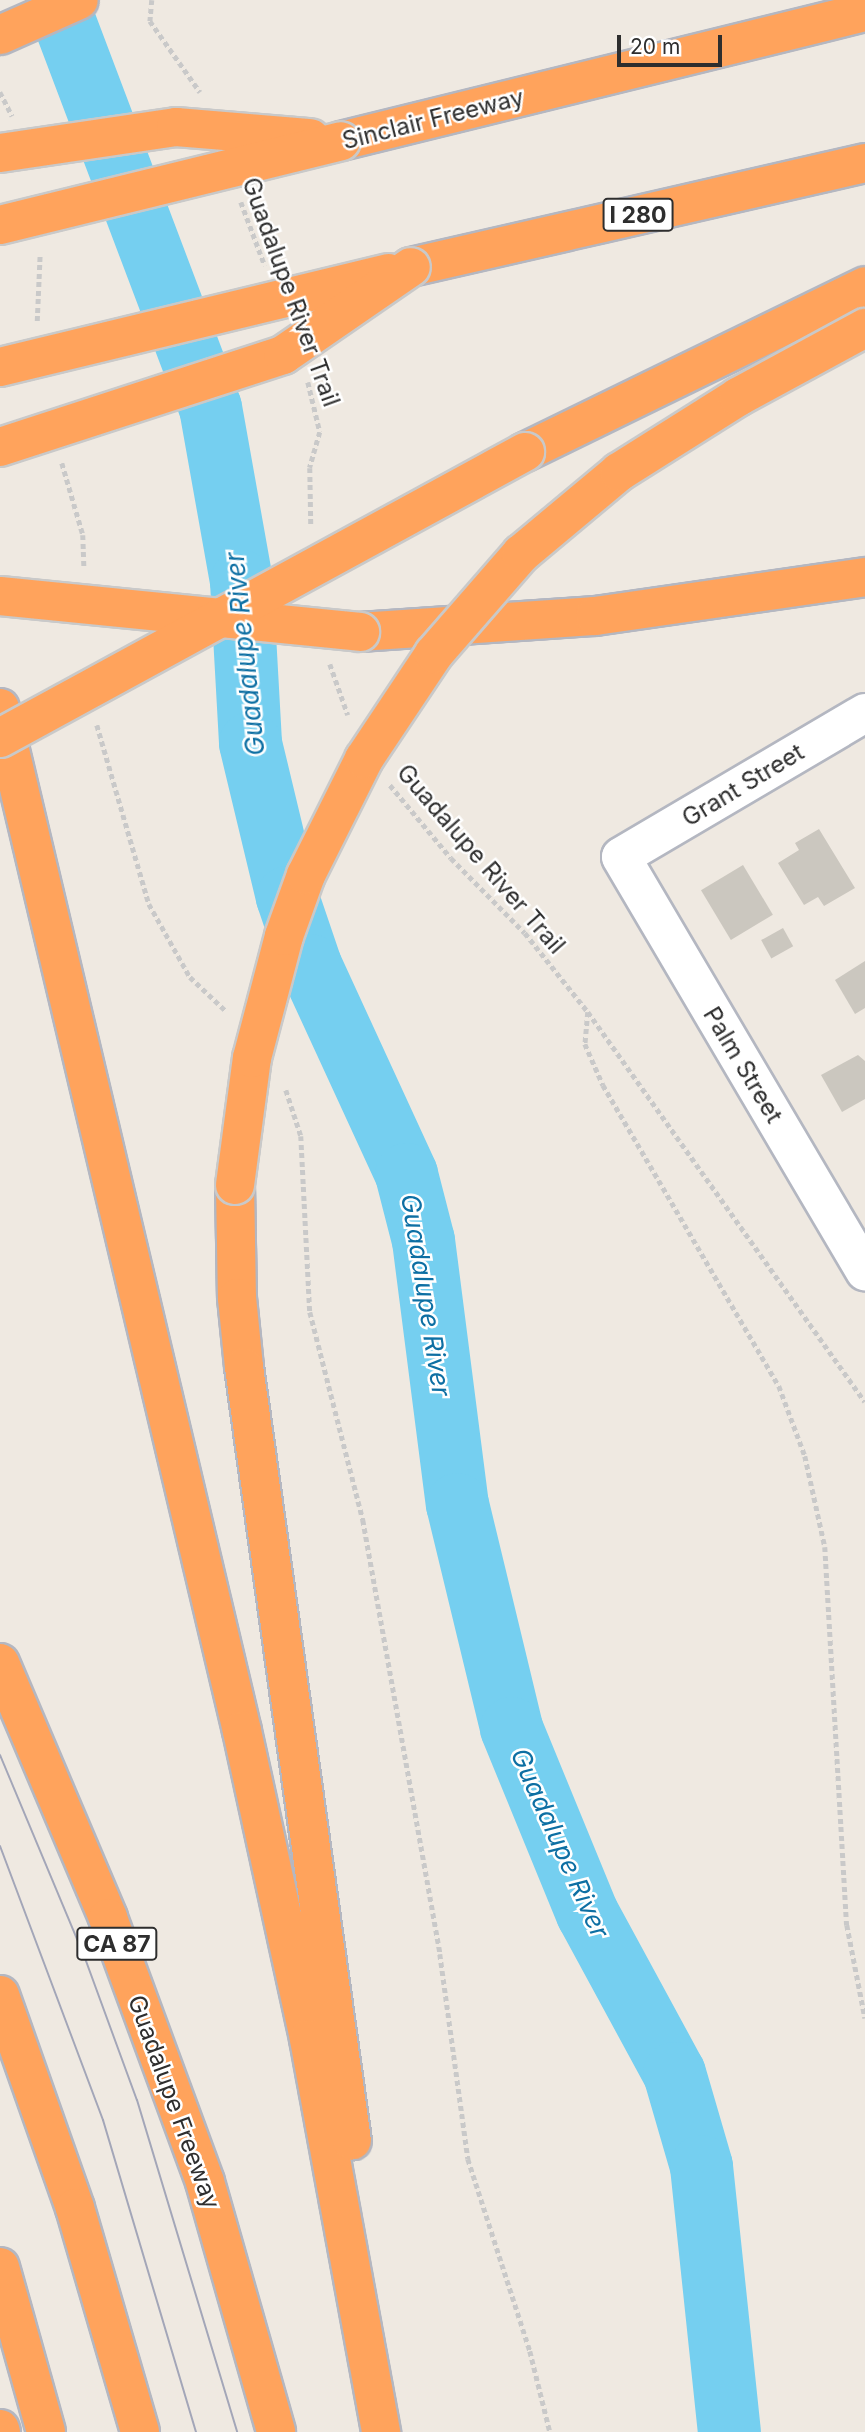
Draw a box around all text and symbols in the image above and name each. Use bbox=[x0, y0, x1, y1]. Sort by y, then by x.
scale bar bbox=[620, 21, 725, 65]
text: 20 m bbox=[630, 34, 680, 59]
street label: Sinclair Freeway bbox=[339, 83, 527, 155]
street label: Guadalupe River Trail bbox=[236, 174, 346, 410]
road number: I 280 bbox=[601, 196, 675, 234]
water label: Guadalupe River bbox=[219, 551, 271, 757]
street label: Grant Street bbox=[677, 737, 809, 833]
street label: Guadalupe River Trail bbox=[391, 758, 571, 960]
street label: Palm Street bbox=[697, 1002, 789, 1128]
water label: Guadalupe River bbox=[395, 1192, 457, 1398]
water label: Guadalupe River bbox=[504, 1743, 616, 1943]
road number: CA 87 bbox=[75, 1924, 159, 1964]
street label: Guadalupe Freeway bbox=[122, 1991, 226, 2213]

